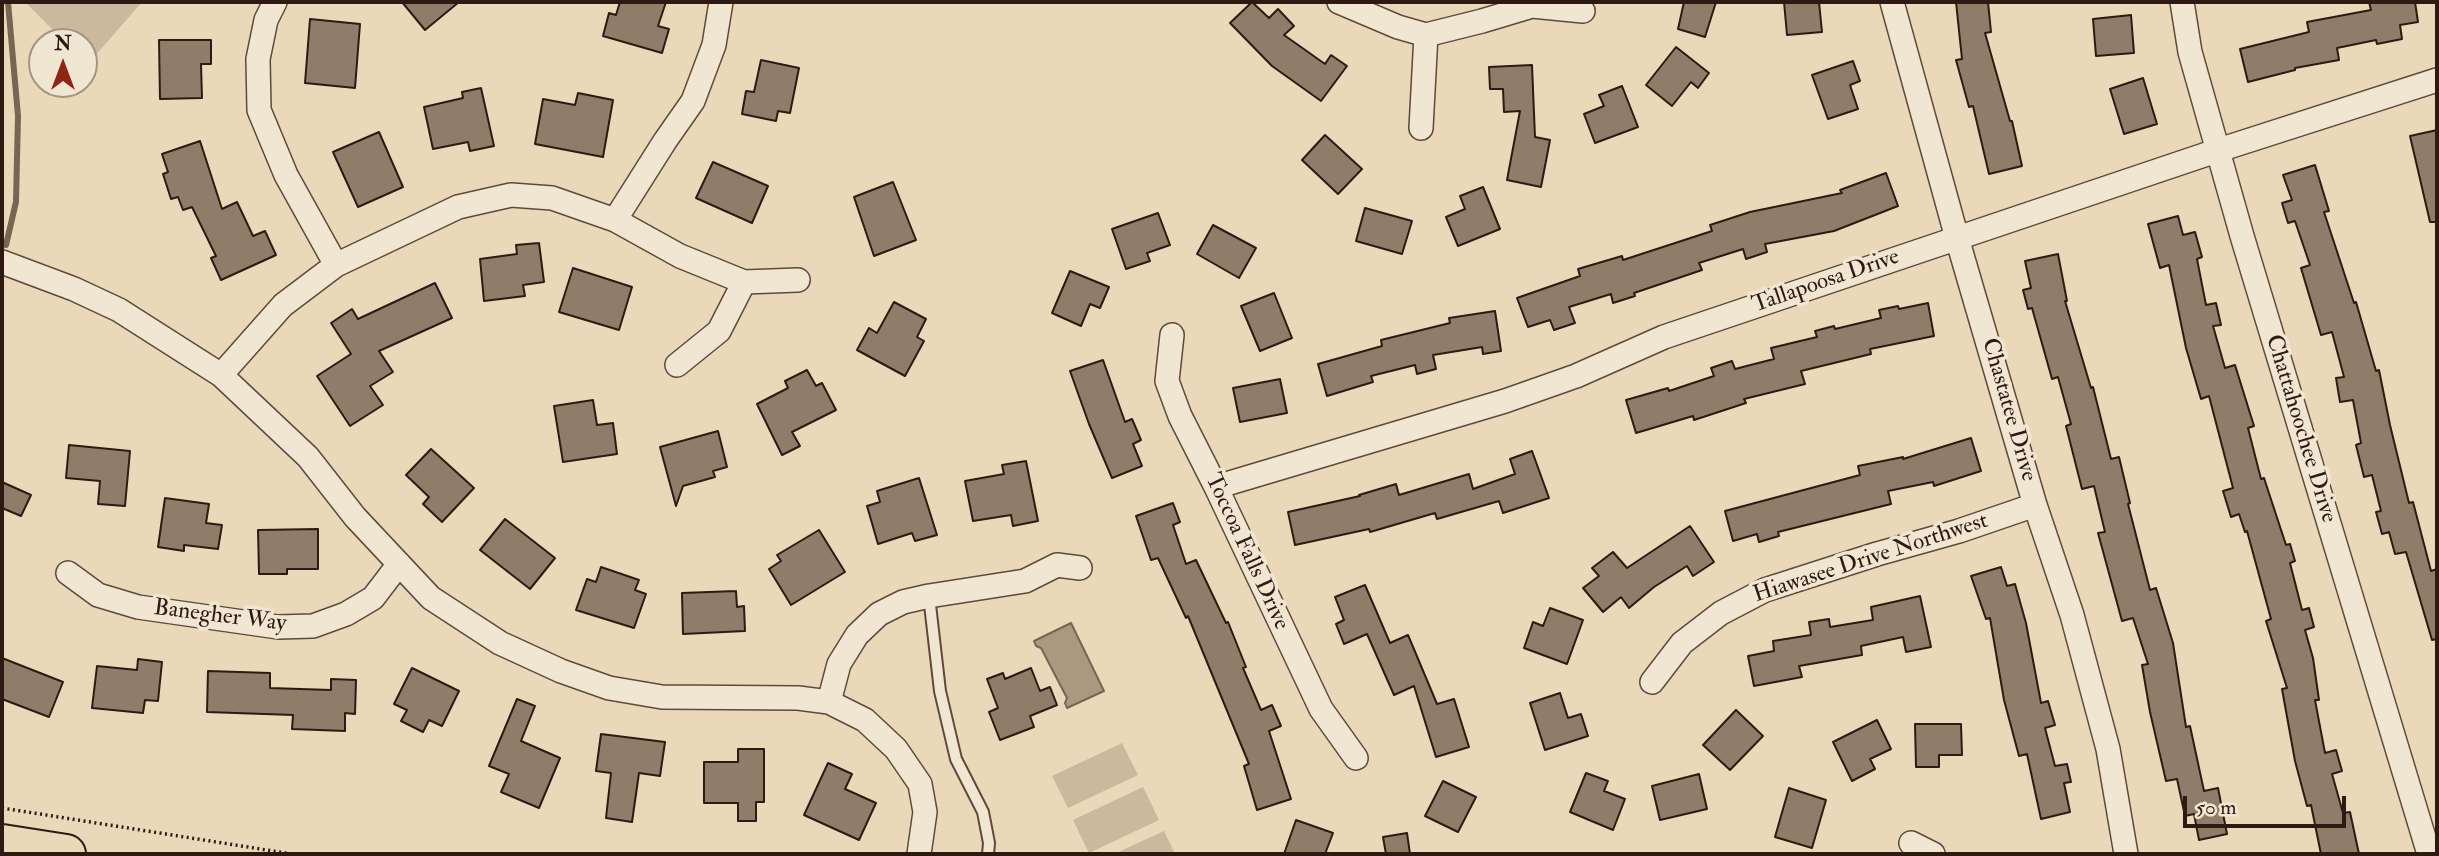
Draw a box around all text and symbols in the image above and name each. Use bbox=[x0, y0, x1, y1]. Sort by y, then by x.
north arrow bbox=[28, 28, 98, 98]
text: N bbox=[54, 32, 72, 56]
street label: Tallapoosa Drive bbox=[1749, 244, 1903, 320]
street label: Chattahoochee Drive bbox=[2258, 332, 2342, 526]
street label: Chastatee Drive bbox=[1974, 335, 2042, 485]
street label: Toccoa Falls Drive bbox=[1198, 469, 1294, 635]
street label: Hiawasee Drive Northwest bbox=[1750, 508, 1992, 610]
street label: Banegher Way bbox=[152, 595, 288, 639]
scale bar bbox=[2187, 782, 2350, 826]
text: 50 m bbox=[2196, 794, 2237, 821]

